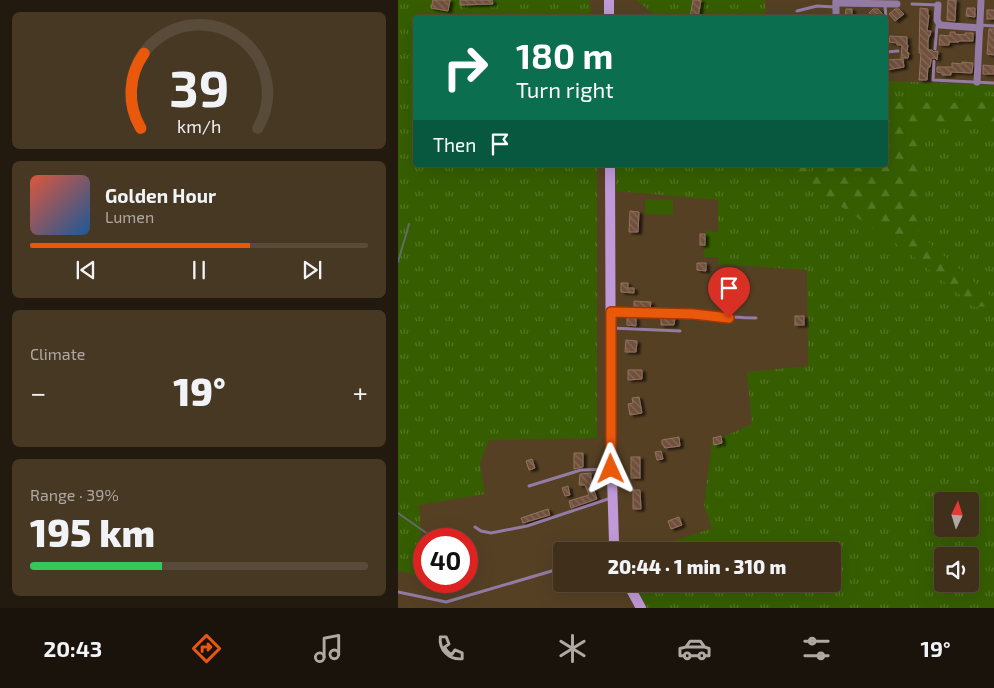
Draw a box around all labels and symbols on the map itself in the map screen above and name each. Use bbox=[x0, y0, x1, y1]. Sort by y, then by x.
pin bbox=[708, 267, 750, 318]
position arrow bbox=[584, 442, 636, 494]
north arrow bbox=[934, 492, 979, 538]
speed limit sign: 40 bbox=[413, 528, 478, 593]

